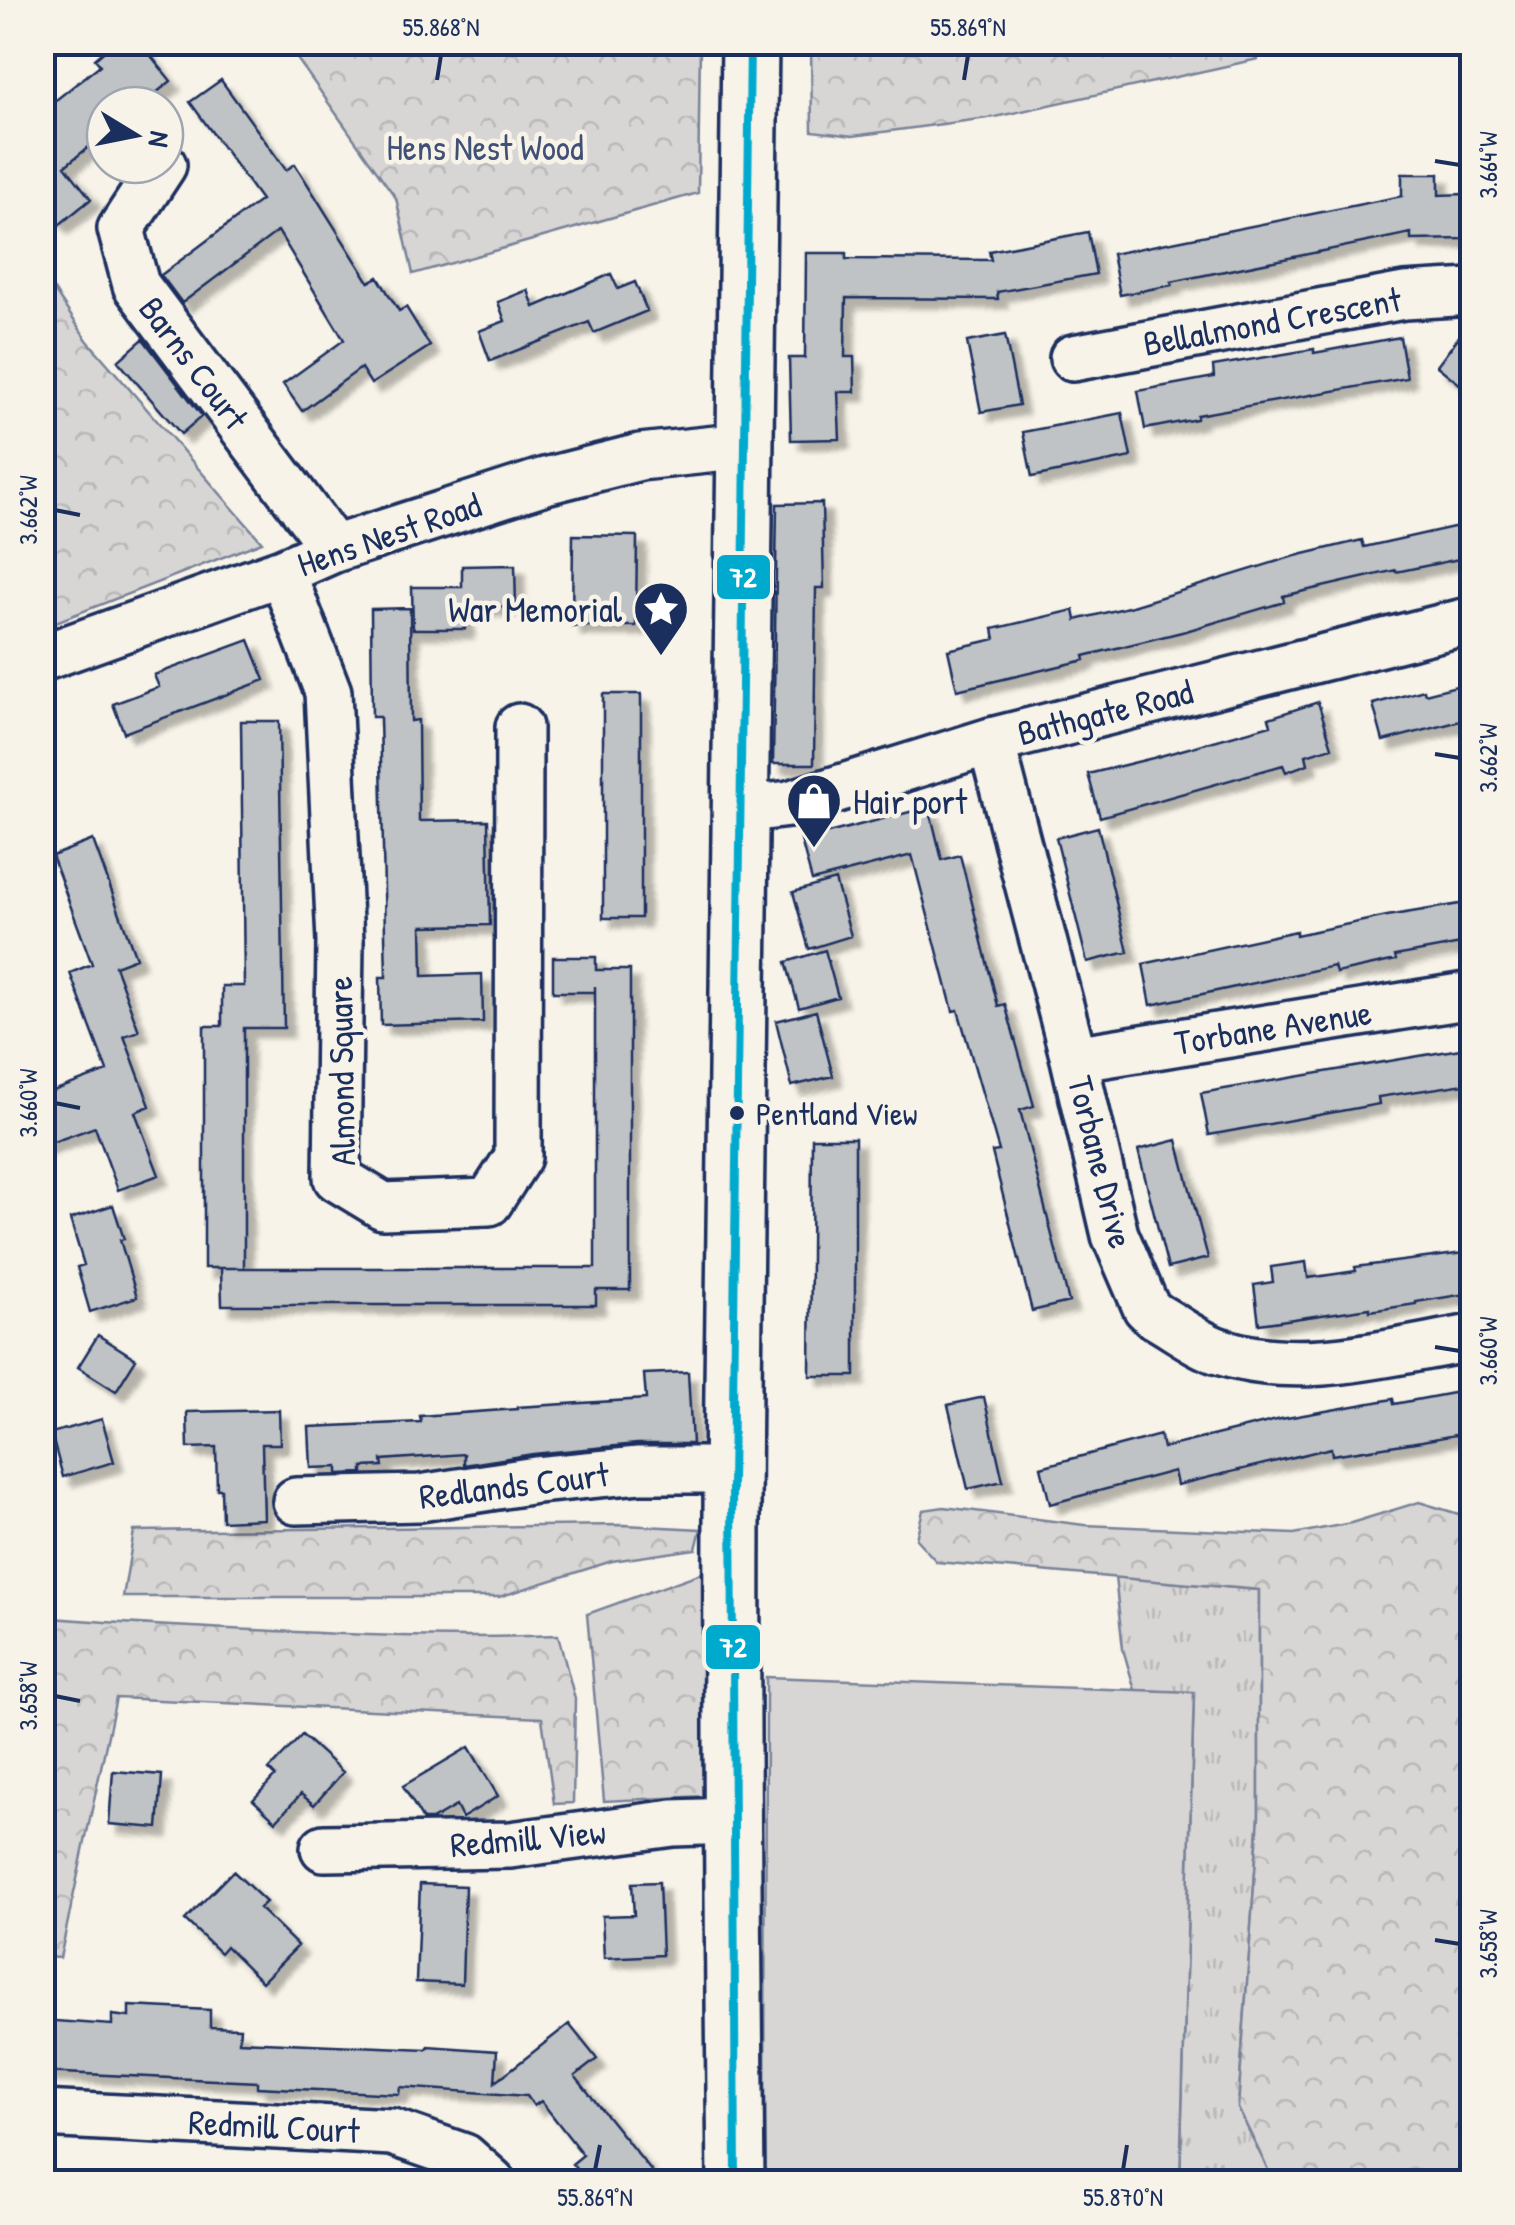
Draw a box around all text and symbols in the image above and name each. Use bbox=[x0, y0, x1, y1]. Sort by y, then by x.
text: 55.868°N bbox=[402, 10, 480, 44]
text: 55.869°N bbox=[930, 10, 1006, 44]
north arrow bbox=[85, 85, 185, 185]
park label: Hens Nest Wood bbox=[386, 124, 584, 171]
text: N bbox=[140, 129, 180, 150]
text: 3.664°W bbox=[1471, 131, 1505, 199]
street label: Bellalmond Crescent bbox=[1140, 275, 1405, 367]
street label: Barns Court bbox=[129, 287, 260, 440]
text: 3.662°W bbox=[11, 475, 45, 545]
street label: Hens Nest Road bbox=[291, 481, 487, 587]
line badge: 72 bbox=[715, 553, 772, 601]
text: 72 bbox=[729, 558, 757, 596]
place icon: War Memorial bbox=[631, 579, 691, 658]
place label: War Memorial bbox=[448, 586, 623, 633]
street label: Bathgate Road bbox=[1013, 668, 1197, 756]
text: 3.662°W bbox=[1471, 723, 1505, 793]
shop icon: Hair port bbox=[784, 771, 844, 850]
place label: Hair port bbox=[853, 778, 968, 825]
street label: Almond Square bbox=[316, 976, 366, 1166]
street label: Torbane Avenue bbox=[1171, 988, 1375, 1066]
text: 3.660°W bbox=[11, 1068, 45, 1137]
street label: Torbane Drive bbox=[1057, 1071, 1145, 1253]
place label: Pentland View bbox=[756, 1092, 918, 1135]
marker: Pentland View bbox=[727, 1103, 747, 1123]
text: 3.660°W bbox=[1471, 1316, 1505, 1385]
street label: Redlands Court bbox=[417, 1450, 612, 1520]
line badge: 72 bbox=[704, 1623, 762, 1671]
text: 72 bbox=[719, 1628, 747, 1666]
text: 3.658°W bbox=[11, 1661, 45, 1731]
street label: Redmill View bbox=[448, 1808, 608, 1868]
text: 3.658°W bbox=[1471, 1909, 1505, 1979]
street label: Redmill Court bbox=[187, 2098, 362, 2154]
text: 55.869°N bbox=[557, 2180, 633, 2214]
text: 55.870°N bbox=[1083, 2180, 1163, 2214]

